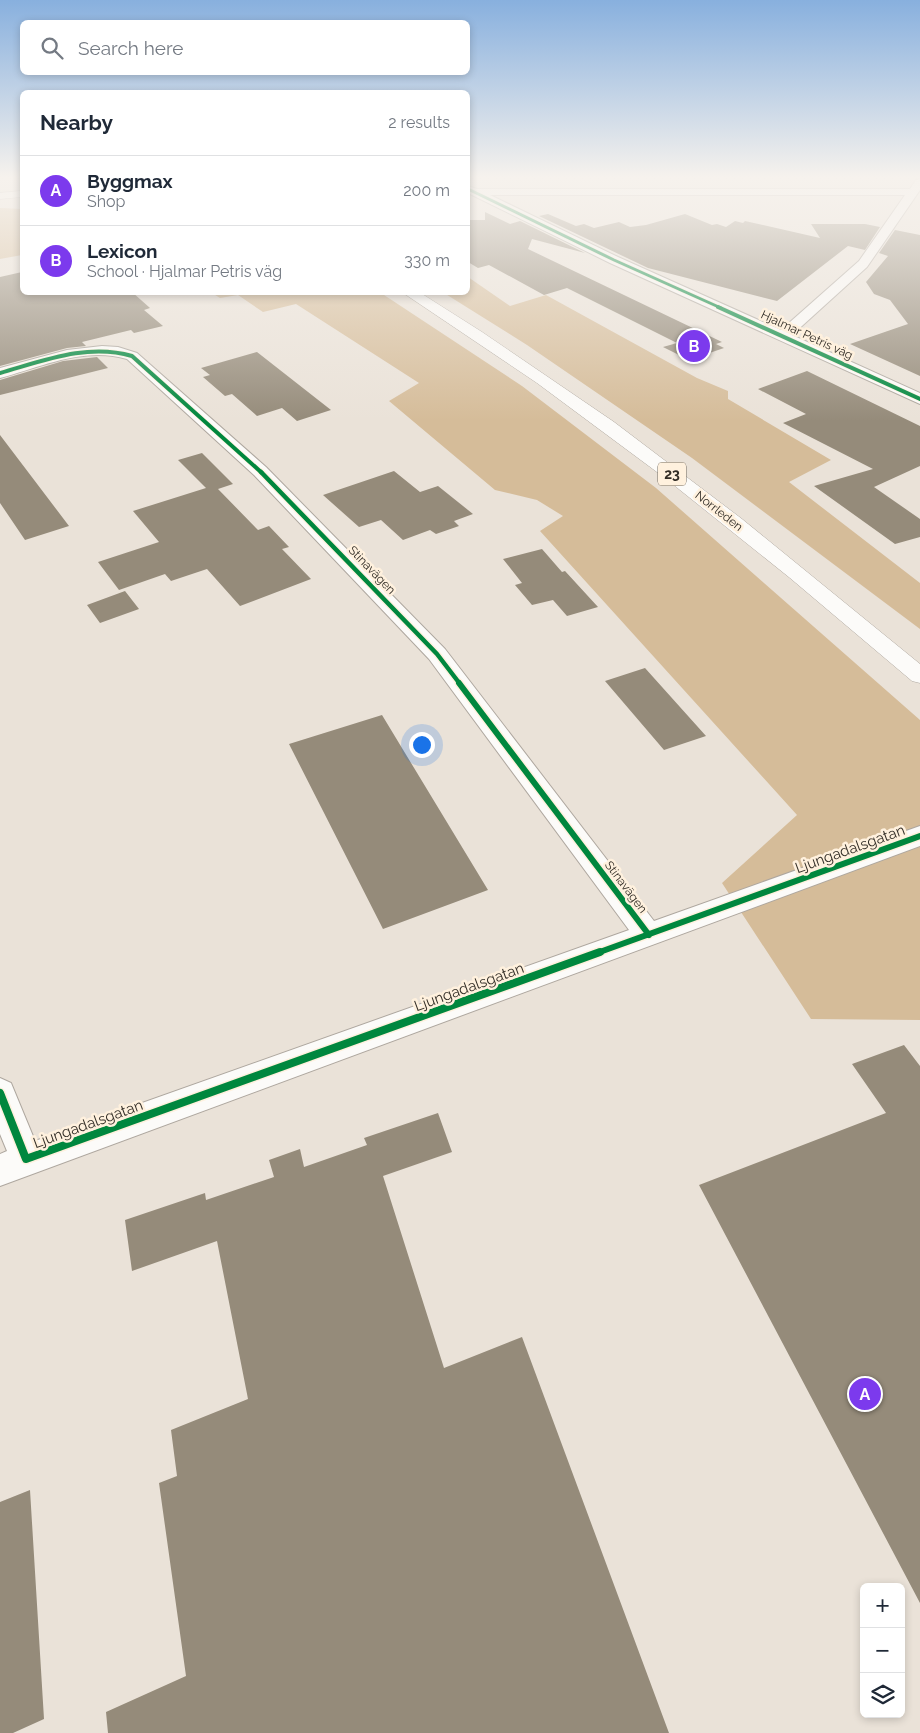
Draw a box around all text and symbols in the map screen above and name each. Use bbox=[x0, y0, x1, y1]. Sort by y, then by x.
search box bbox=[20, 20, 470, 75]
icon: search bbox=[38, 34, 66, 62]
text: Search here bbox=[78, 37, 184, 59]
text: Nearby bbox=[40, 110, 113, 135]
text: 2 results bbox=[388, 113, 450, 132]
text: Byggmax bbox=[87, 170, 173, 192]
text: A bbox=[51, 181, 61, 200]
text: 200 m bbox=[403, 181, 450, 200]
text: Shop bbox=[87, 192, 125, 211]
text: Lexicon bbox=[87, 240, 158, 262]
text: B bbox=[51, 251, 61, 270]
text: 330 m bbox=[404, 251, 450, 270]
text: School · Hjalmar Petris väg bbox=[87, 262, 282, 281]
street label: Hjalmar Petris väg bbox=[759, 308, 855, 362]
pin: B bbox=[678, 327, 710, 365]
road number: 23 bbox=[658, 462, 686, 486]
street label: Norrleden bbox=[692, 488, 746, 534]
street label: Stinavägen bbox=[346, 543, 398, 597]
your location bbox=[409, 732, 435, 758]
street label: Ljungadalsgatan bbox=[793, 821, 907, 877]
street label: Stinavägen bbox=[602, 858, 650, 916]
street label: Ljungadalsgatan bbox=[412, 959, 526, 1015]
street label: Ljungadalsgatan bbox=[31, 1096, 145, 1152]
pin: A bbox=[849, 1375, 881, 1413]
map controls bbox=[860, 1583, 905, 1718]
button: + bbox=[860, 1583, 905, 1628]
button: − bbox=[860, 1628, 905, 1673]
button: layers bbox=[860, 1673, 905, 1718]

